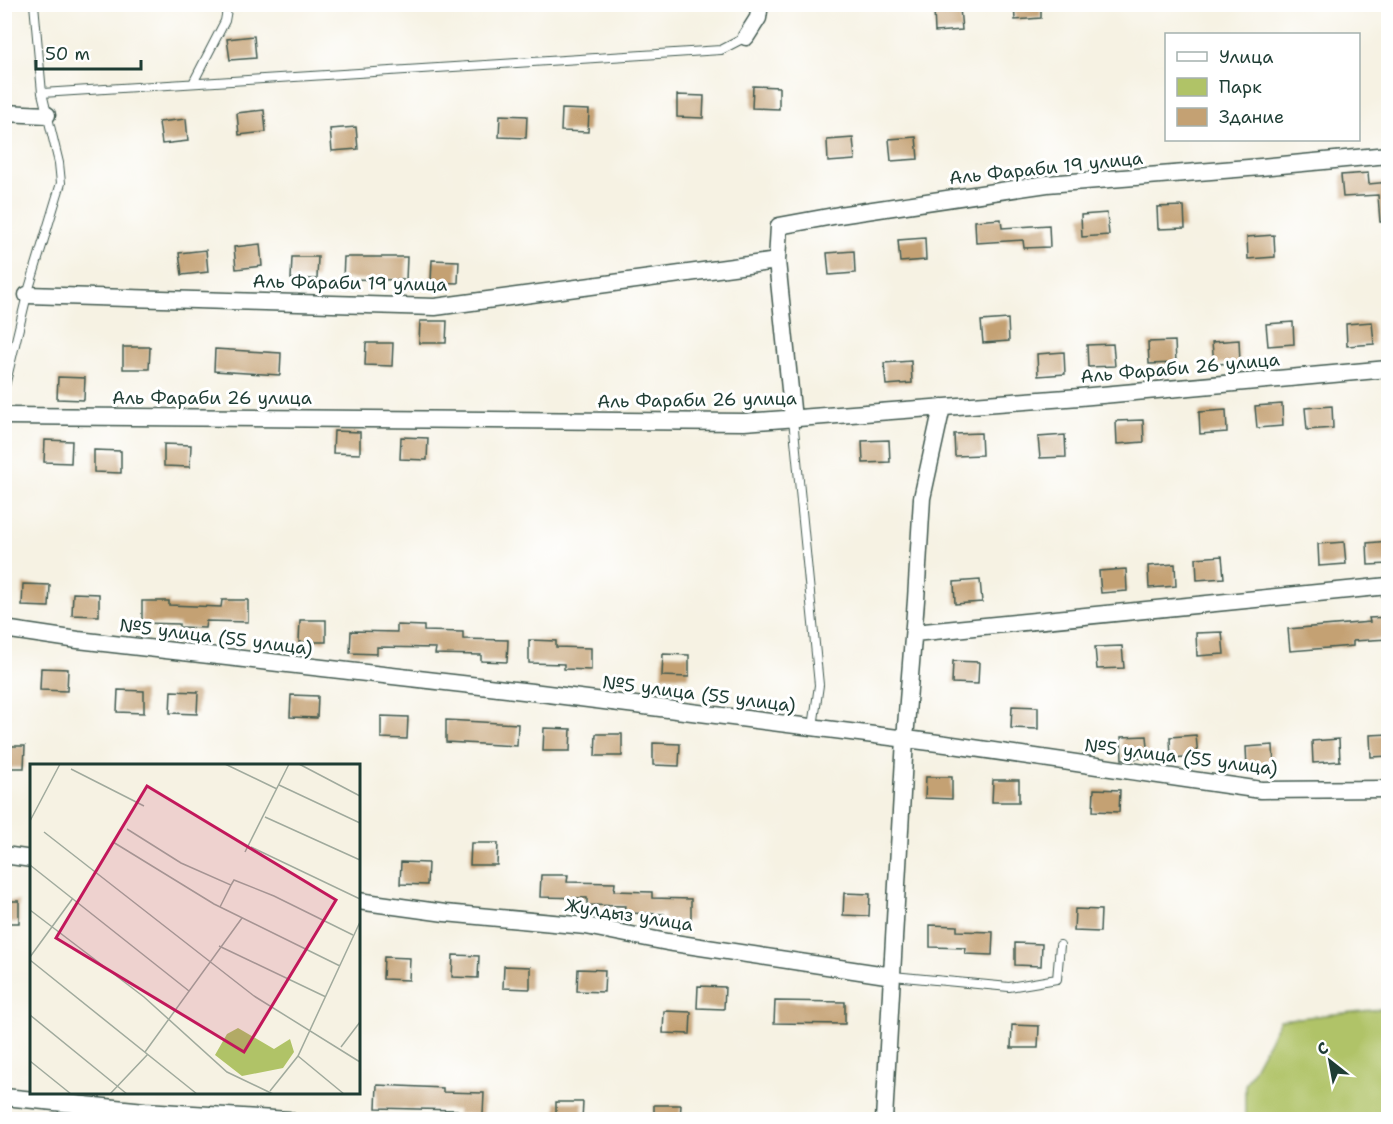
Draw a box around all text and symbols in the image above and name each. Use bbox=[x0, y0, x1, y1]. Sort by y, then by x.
scale bar bbox=[36, 33, 141, 71]
legend bbox=[1165, 33, 1360, 141]
text: 50 m bbox=[45, 42, 90, 66]
text: Улица bbox=[1219, 45, 1273, 69]
text: Парк bbox=[1219, 75, 1262, 99]
text: Здание bbox=[1219, 105, 1284, 129]
street label: Аль Фараби 19 улица bbox=[948, 146, 1144, 190]
street label: Аль Фараби 19 улица bbox=[252, 269, 448, 297]
street label: Аль Фараби 26 улица bbox=[1079, 347, 1281, 389]
street label: Аль Фараби 26 улица bbox=[112, 386, 312, 410]
street label: Аль Фараби 26 улица bbox=[597, 386, 797, 414]
street label: №5 улица (55 улица) bbox=[118, 613, 314, 661]
street label: №5 улица (55 улица) bbox=[601, 670, 797, 718]
street label: №5 улица (55 улица) bbox=[1083, 733, 1279, 781]
inset map bbox=[30, 764, 360, 1094]
street label: Жулдыз улица bbox=[563, 893, 695, 937]
north arrow bbox=[1300, 1031, 1360, 1091]
text: С bbox=[1313, 1037, 1332, 1060]

